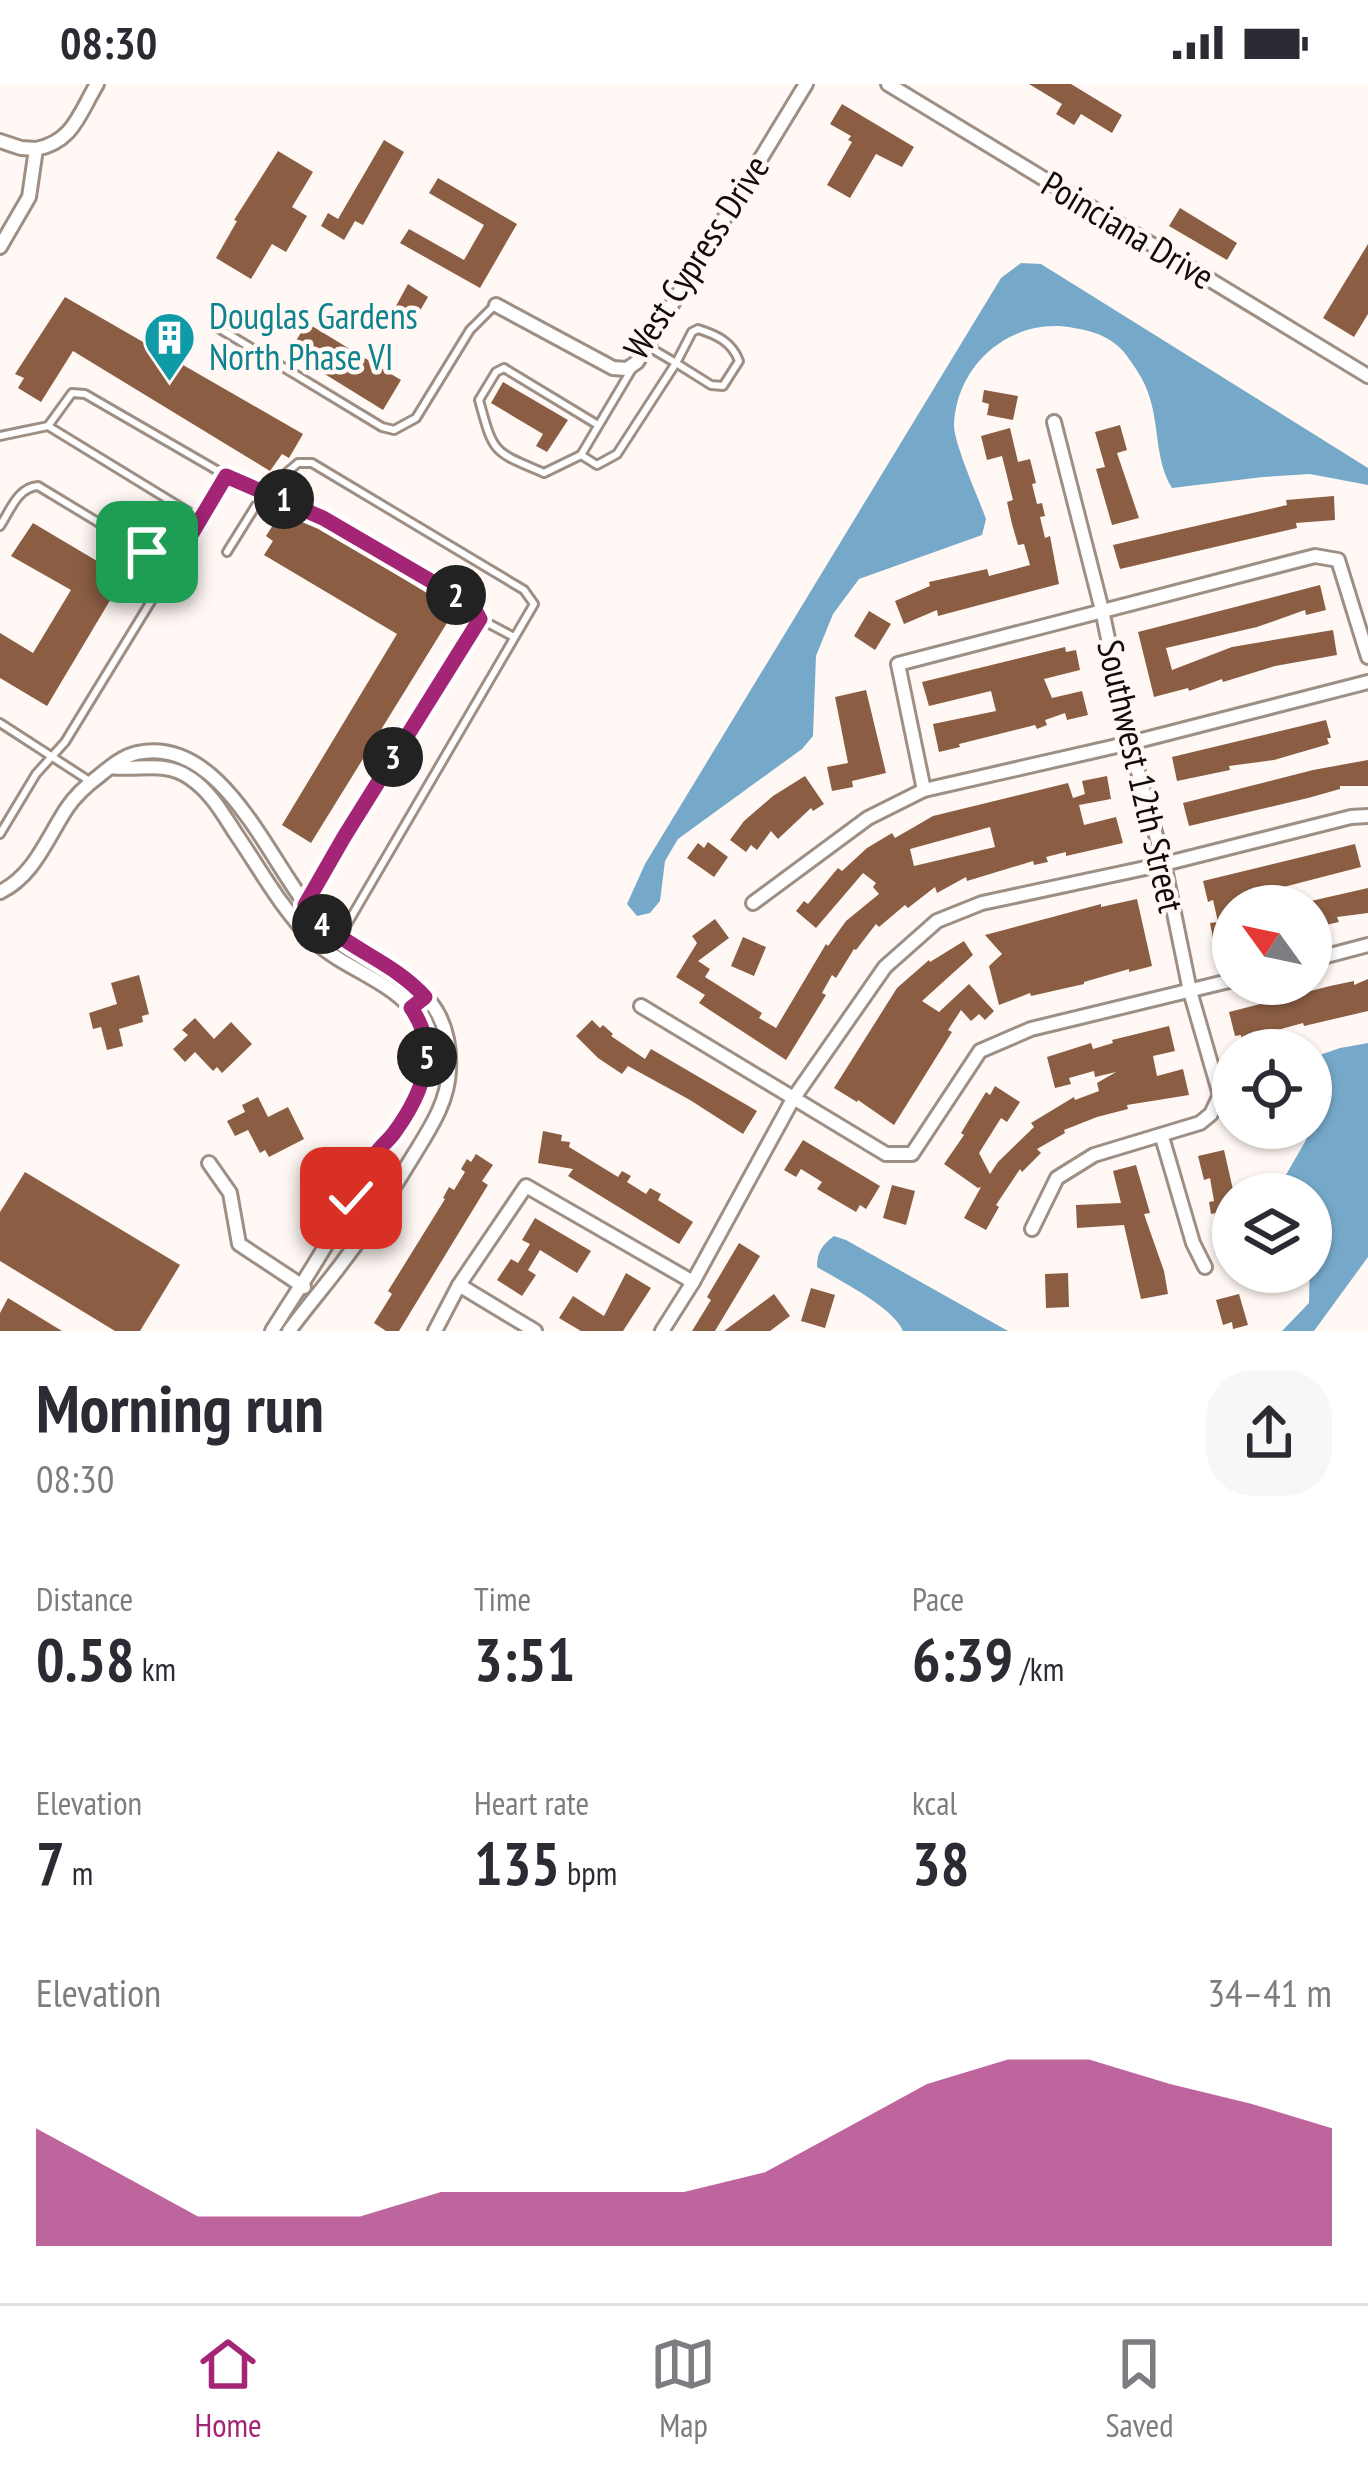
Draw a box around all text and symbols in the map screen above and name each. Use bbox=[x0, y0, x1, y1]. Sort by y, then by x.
text: 08:30 bbox=[60, 13, 157, 71]
street label: West Cypress Drive bbox=[612, 146, 779, 368]
street label: Poinciana Drive bbox=[1034, 160, 1223, 299]
place label: Douglas Gardens North Phase VI bbox=[209, 292, 418, 380]
building icon: Douglas Gardens North Phase VI bbox=[142, 309, 198, 383]
pin: 1 bbox=[254, 469, 314, 529]
text: 1 bbox=[276, 477, 292, 520]
pin bbox=[96, 501, 198, 603]
icon: arrive bbox=[114, 519, 180, 585]
pin: 2 bbox=[426, 565, 486, 625]
text: 2 bbox=[448, 573, 464, 616]
street label: Southwest 12th Street bbox=[1087, 635, 1196, 917]
pin: 3 bbox=[363, 727, 423, 787]
text: 3 bbox=[385, 735, 401, 778]
north arrow bbox=[1212, 885, 1332, 1005]
map controls bbox=[1212, 885, 1332, 1293]
pin: 4 bbox=[292, 894, 352, 954]
text: 4 bbox=[314, 902, 330, 945]
pin: 5 bbox=[397, 1027, 457, 1087]
button: locate bbox=[1212, 1029, 1332, 1149]
text: 5 bbox=[419, 1035, 435, 1078]
pin bbox=[300, 1147, 402, 1249]
icon: check bbox=[318, 1165, 384, 1231]
button: layers bbox=[1212, 1173, 1332, 1293]
text: Morning run bbox=[36, 1365, 324, 1450]
button: share bbox=[1206, 1370, 1332, 1496]
text: 08:30 bbox=[36, 1453, 114, 1504]
text: Distance bbox=[36, 1577, 133, 1620]
text: Time bbox=[474, 1577, 531, 1620]
text: Pace bbox=[912, 1577, 964, 1620]
text: 0.58 bbox=[36, 1620, 135, 1698]
text: 3:51 bbox=[474, 1620, 575, 1698]
text: 6:39 bbox=[912, 1620, 1013, 1698]
text: km bbox=[135, 1647, 176, 1690]
text: /km bbox=[1013, 1647, 1064, 1690]
text: Elevation bbox=[36, 1781, 142, 1824]
text: Heart rate bbox=[474, 1781, 589, 1824]
text: kcal bbox=[912, 1781, 957, 1824]
text: 7 bbox=[36, 1824, 65, 1902]
text: 135 bbox=[474, 1824, 560, 1902]
text: 38 bbox=[912, 1824, 969, 1902]
text: m bbox=[65, 1851, 93, 1894]
text: bpm bbox=[560, 1851, 617, 1894]
text: Elevation bbox=[36, 1967, 161, 2018]
text: 34–41 m bbox=[1207, 1967, 1332, 2018]
tab: Home bbox=[194, 2331, 262, 2446]
tab: Map bbox=[650, 2331, 716, 2446]
tab: Saved bbox=[1105, 2331, 1173, 2446]

